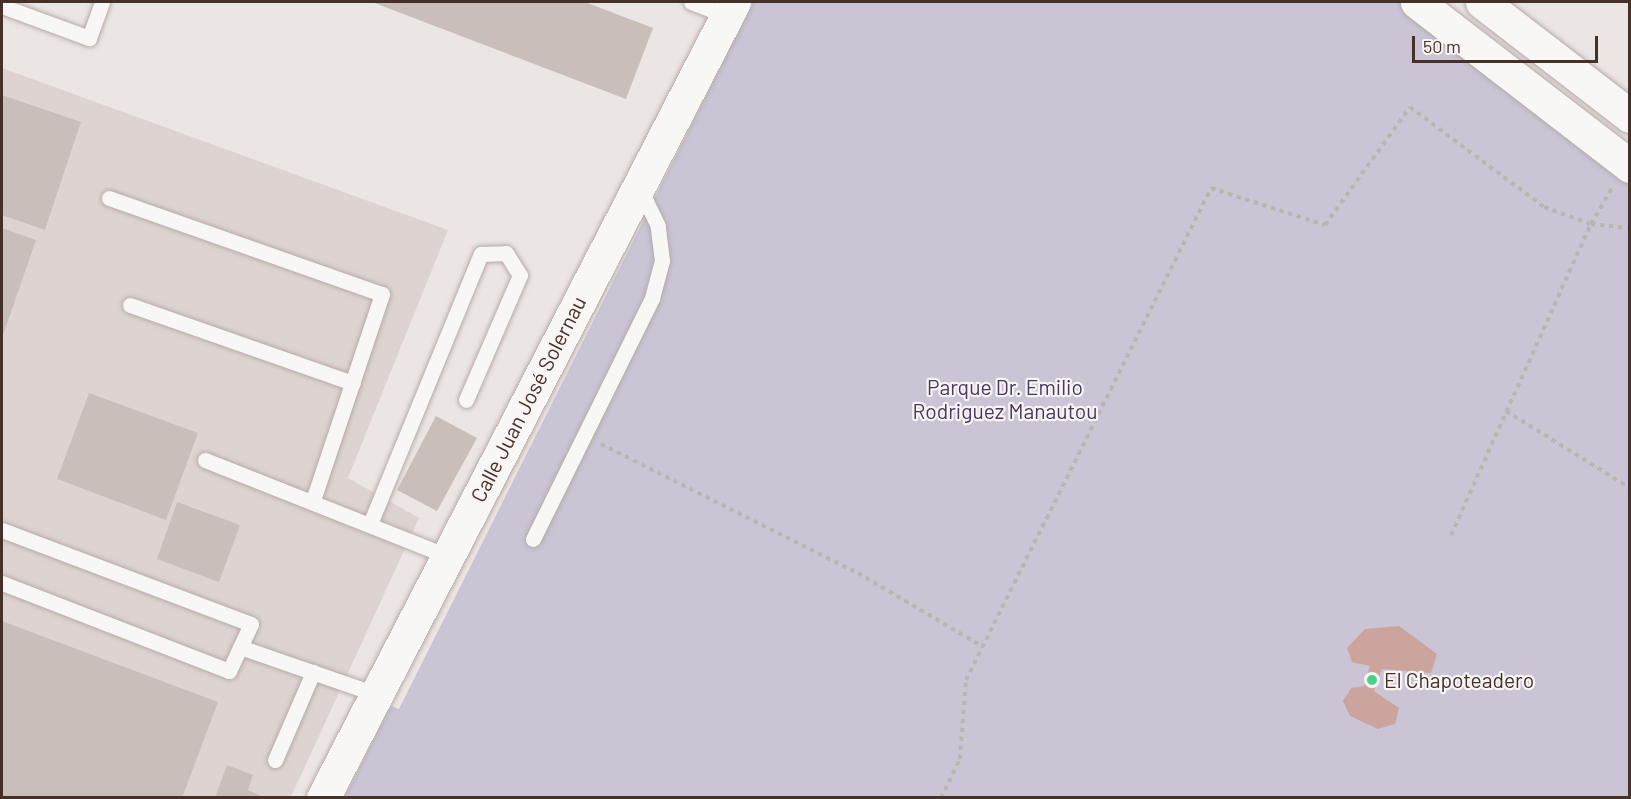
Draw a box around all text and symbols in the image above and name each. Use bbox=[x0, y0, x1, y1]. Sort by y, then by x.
scale bar bbox=[1415, 24, 1601, 62]
text: 50 m bbox=[1423, 35, 1461, 57]
street label: Calle Juan José Solernau bbox=[465, 292, 591, 506]
park label: Parque Dr. Emilio Rodriguez Manautou bbox=[912, 374, 1098, 424]
place label: El Chapoteadero bbox=[1384, 667, 1534, 693]
marker: El Chapoteadero bbox=[1365, 673, 1379, 687]

